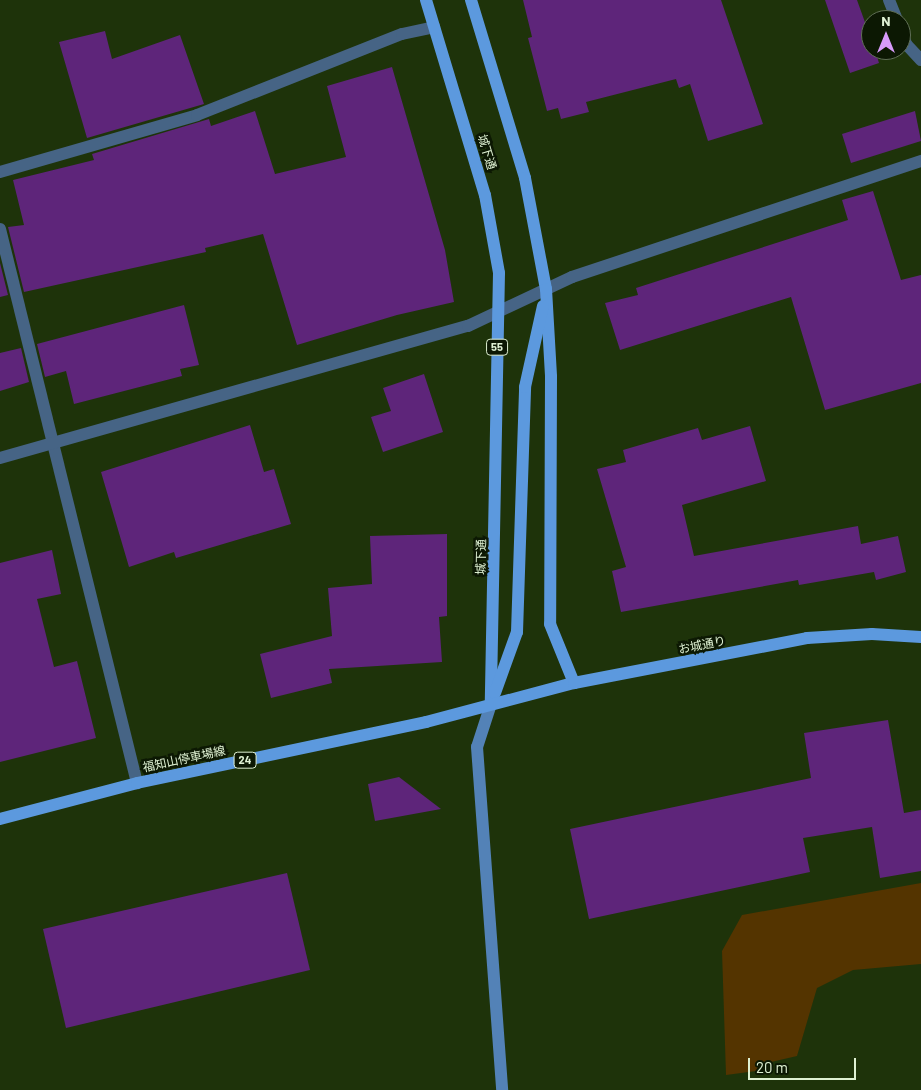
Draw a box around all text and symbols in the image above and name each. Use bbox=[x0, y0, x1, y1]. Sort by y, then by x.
north arrow bbox=[861, 10, 911, 60]
text: N bbox=[881, 12, 891, 29]
street label: 城下通 bbox=[475, 133, 499, 171]
road number: 55 bbox=[486, 338, 508, 356]
street label: 城下通 bbox=[473, 539, 489, 575]
street label: お城通り bbox=[677, 633, 727, 657]
street label: 福知山停車場線 bbox=[141, 743, 227, 775]
road number: 24 bbox=[232, 752, 258, 768]
scale bar bbox=[751, 1048, 858, 1080]
text: 20 m bbox=[756, 1058, 788, 1076]

